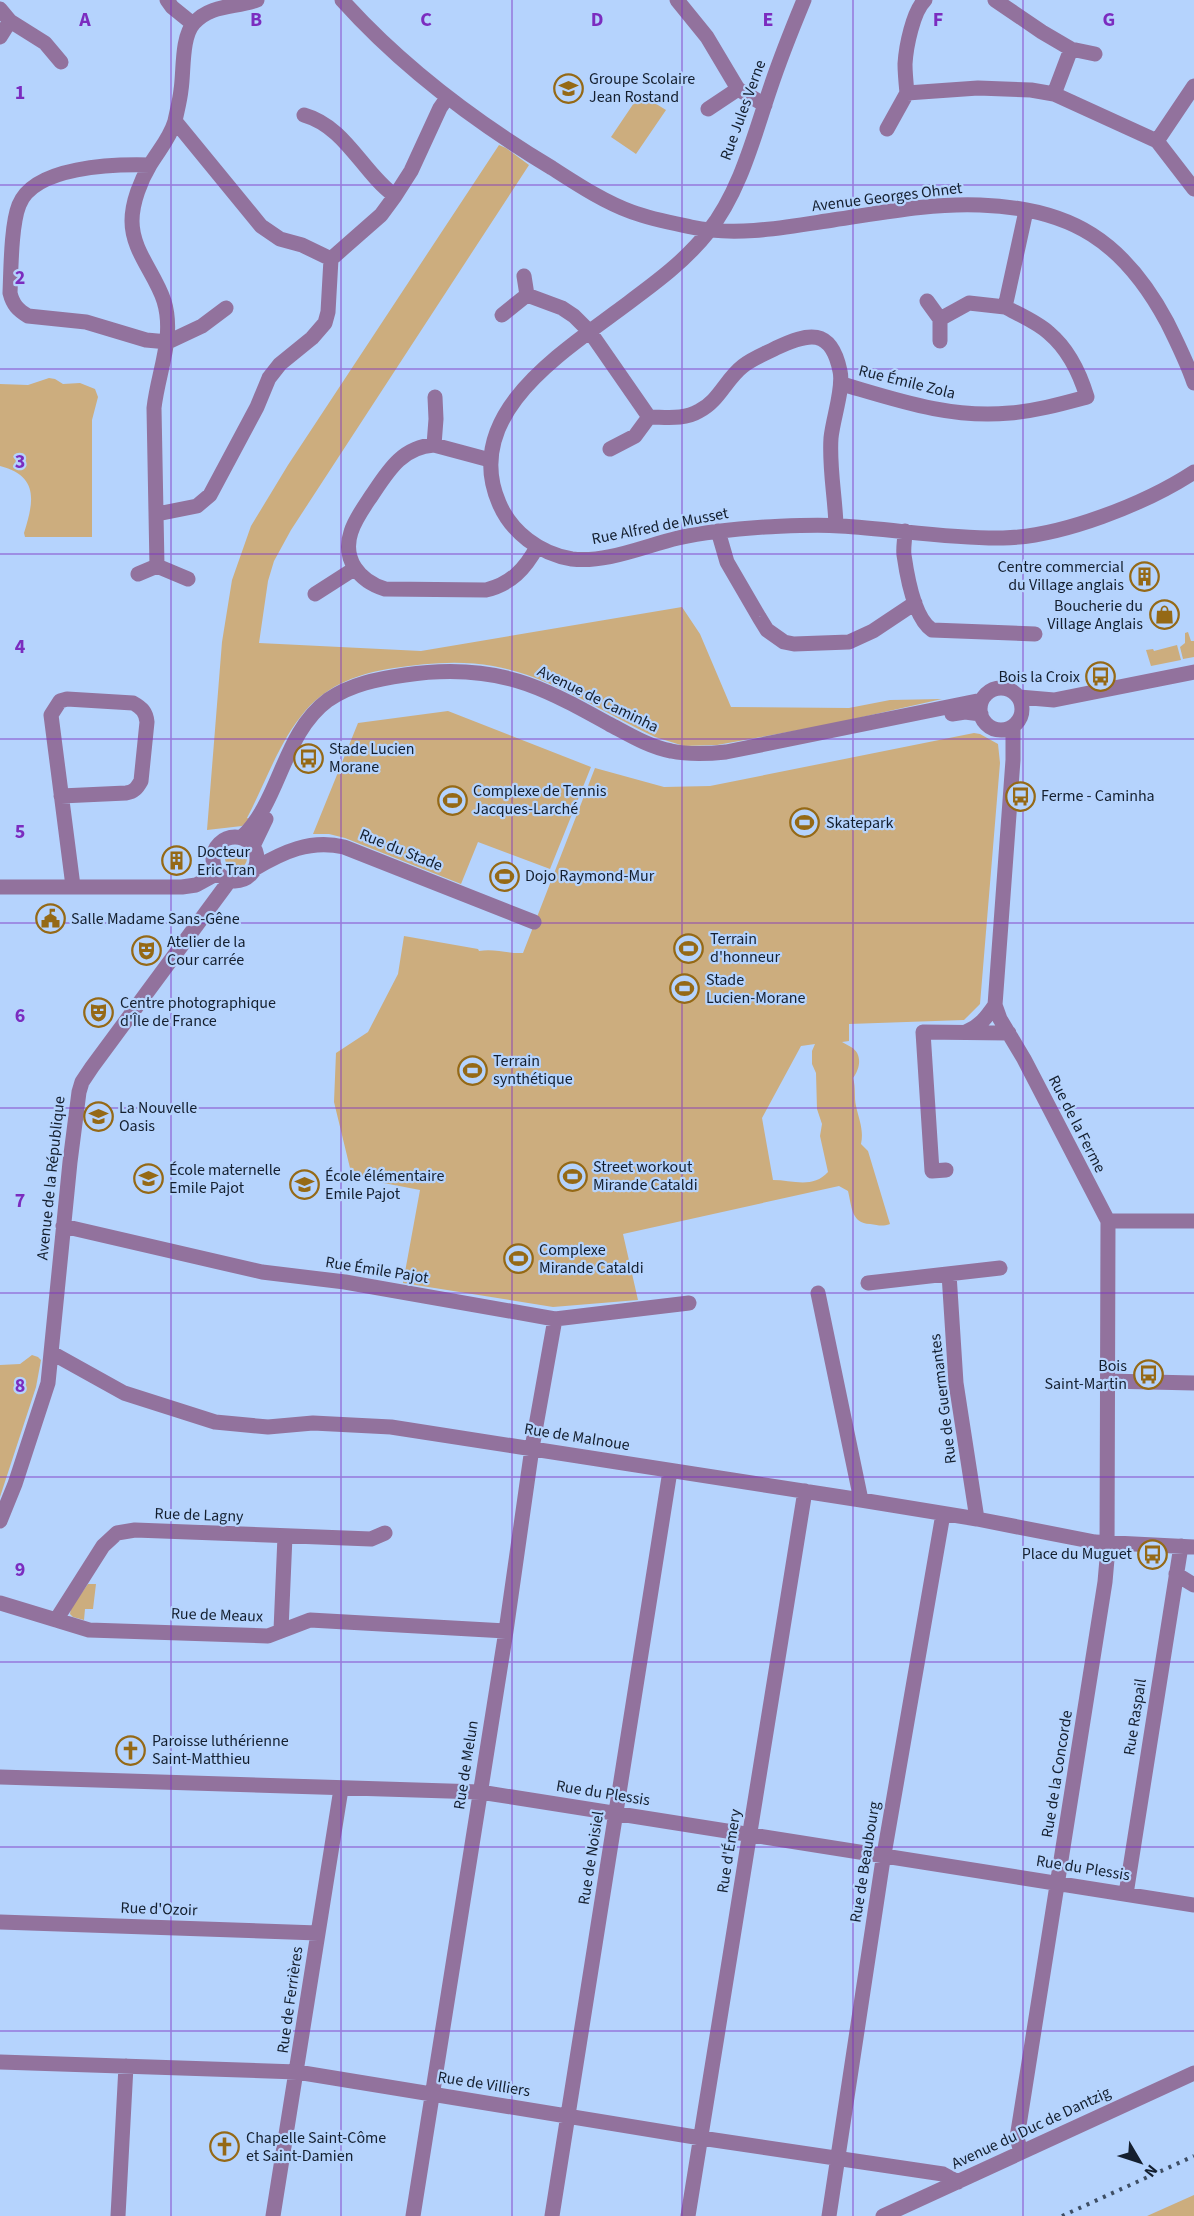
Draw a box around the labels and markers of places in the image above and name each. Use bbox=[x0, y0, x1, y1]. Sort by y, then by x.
place label: Groupe Scolaire Jean Rostand bbox=[589, 68, 695, 108]
school or university icon: Groupe Scolaire Jean Rostand bbox=[552, 72, 584, 104]
place label: Centre commercial du Village anglais bbox=[997, 556, 1124, 596]
building icon: Centre commercial du Village anglais bbox=[1129, 560, 1161, 592]
place label: Boucherie du Village Anglais bbox=[1047, 595, 1143, 635]
shop icon: Boucherie du Village Anglais bbox=[1148, 599, 1180, 631]
bus stop icon: Bois la Croix bbox=[1085, 661, 1117, 693]
place label: Bois la Croix bbox=[998, 666, 1080, 688]
place label: Stade Lucien Morane bbox=[329, 738, 415, 778]
bus stop icon: Stade Lucien Morane bbox=[292, 742, 324, 774]
place label: Complexe de Tennis Jacques-Larché bbox=[473, 780, 607, 820]
bus stop icon: Ferme - Caminha bbox=[1004, 780, 1036, 812]
sports icon: Complexe de Tennis Jacques-Larché bbox=[436, 784, 468, 816]
place label: Ferme - Caminha bbox=[1041, 785, 1155, 807]
sports icon: Skatepark bbox=[789, 807, 821, 839]
place label: Skatepark bbox=[826, 812, 894, 834]
place label: Docteur Eric Tran bbox=[197, 841, 255, 881]
building icon: Docteur Eric Tran bbox=[160, 845, 192, 877]
sports icon: Dojo Raymond-Mur bbox=[488, 860, 520, 892]
place label: Dojo Raymond-Mur bbox=[525, 865, 655, 887]
public building icon: Salle Madame Sans-Gêne bbox=[34, 903, 66, 935]
place label: Salle Madame Sans-Gêne bbox=[71, 908, 240, 930]
place label: Terrain d'honneur bbox=[710, 928, 780, 968]
place label: Atelier de la Cour carrée bbox=[167, 931, 245, 971]
sports icon: Terrain d'honneur bbox=[673, 932, 705, 964]
theatre icon: Atelier de la Cour carrée bbox=[130, 935, 162, 967]
place label: Stade Lucien-Morane bbox=[706, 969, 806, 1009]
sports icon: Stade Lucien-Morane bbox=[669, 973, 701, 1005]
place label: Centre photographique d'Île de France bbox=[120, 992, 276, 1032]
theatre icon: Centre photographique d'Île de France bbox=[83, 996, 115, 1028]
place label: Terrain synthétique bbox=[493, 1050, 573, 1090]
sports icon: Terrain synthétique bbox=[456, 1054, 488, 1086]
place label: La Nouvelle Oasis bbox=[119, 1097, 197, 1137]
school or university icon: La Nouvelle Oasis bbox=[82, 1101, 114, 1133]
place label: Street workout Mirande Cataldi bbox=[593, 1156, 698, 1196]
place label: École maternelle Emile Pajot bbox=[169, 1159, 281, 1199]
sports icon: Street workout Mirande Cataldi bbox=[556, 1160, 588, 1192]
school or university icon: École maternelle Emile Pajot bbox=[132, 1163, 164, 1195]
place label: École élémentaire Emile Pajot bbox=[325, 1165, 444, 1205]
school or university icon: École élémentaire Emile Pajot bbox=[288, 1169, 320, 1201]
place label: Complexe Mirande Cataldi bbox=[539, 1239, 644, 1279]
sports icon: Complexe Mirande Cataldi bbox=[502, 1243, 534, 1275]
place label: Bois Saint-Martin bbox=[1044, 1355, 1127, 1395]
bus stop icon: Bois Saint-Martin bbox=[1132, 1359, 1164, 1391]
bus stop icon: Place du Muguet bbox=[1137, 1538, 1169, 1570]
place label: Place du Muguet bbox=[1022, 1543, 1133, 1565]
place label: Paroisse luthérienne Saint-Matthieu bbox=[152, 1730, 289, 1770]
church icon: Paroisse luthérienne Saint-Matthieu bbox=[115, 1734, 147, 1766]
place label: Chapelle Saint-Côme et Saint-Damien bbox=[246, 2127, 386, 2167]
church icon: Chapelle Saint-Côme et Saint-Damien bbox=[209, 2131, 241, 2163]

